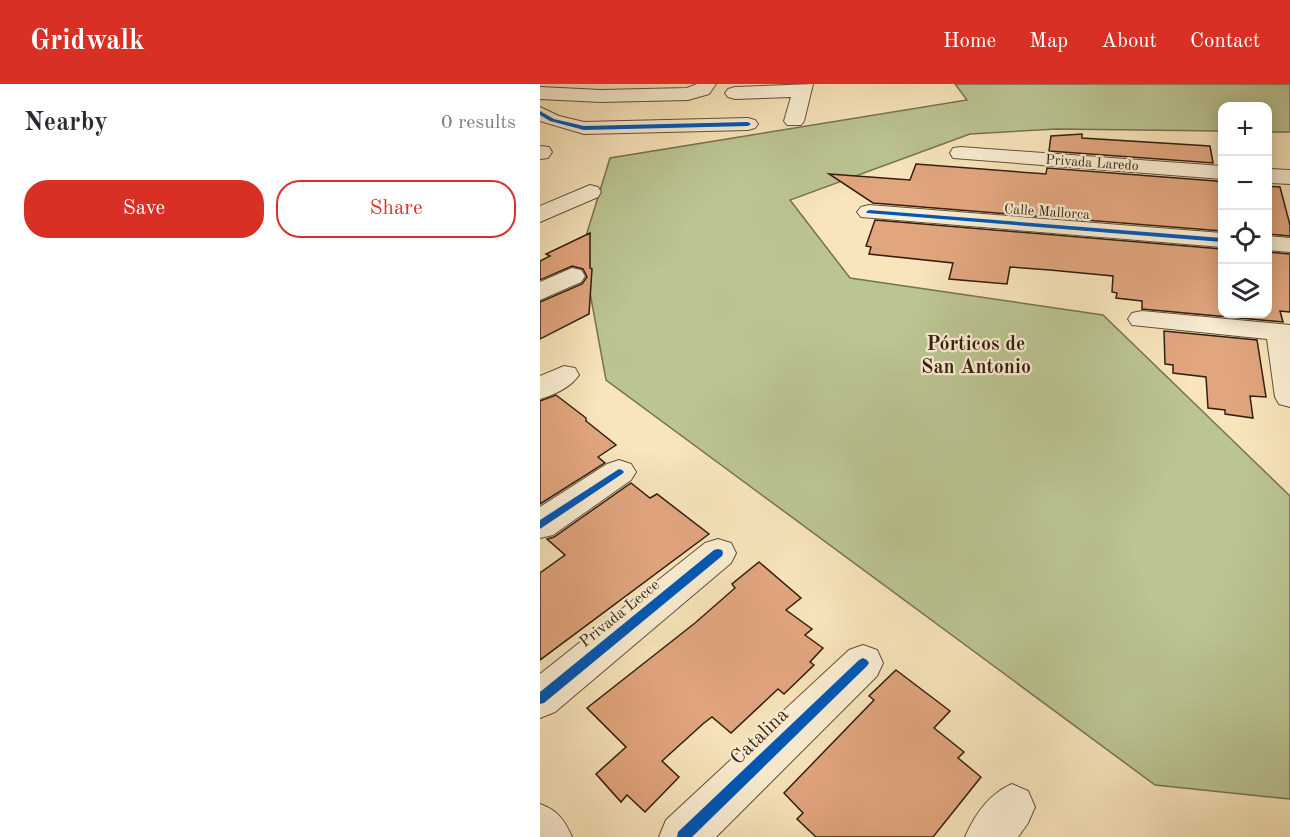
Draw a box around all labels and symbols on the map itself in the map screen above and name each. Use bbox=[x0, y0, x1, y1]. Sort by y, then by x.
street label: Privada Laredo bbox=[1045, 153, 1139, 173]
street label: Calle Mallorca bbox=[1004, 202, 1091, 222]
district label: Pórticos de San Antonio bbox=[921, 335, 1031, 378]
street label: Privada Lecce bbox=[577, 577, 663, 651]
street label: Catalina bbox=[727, 705, 793, 769]

